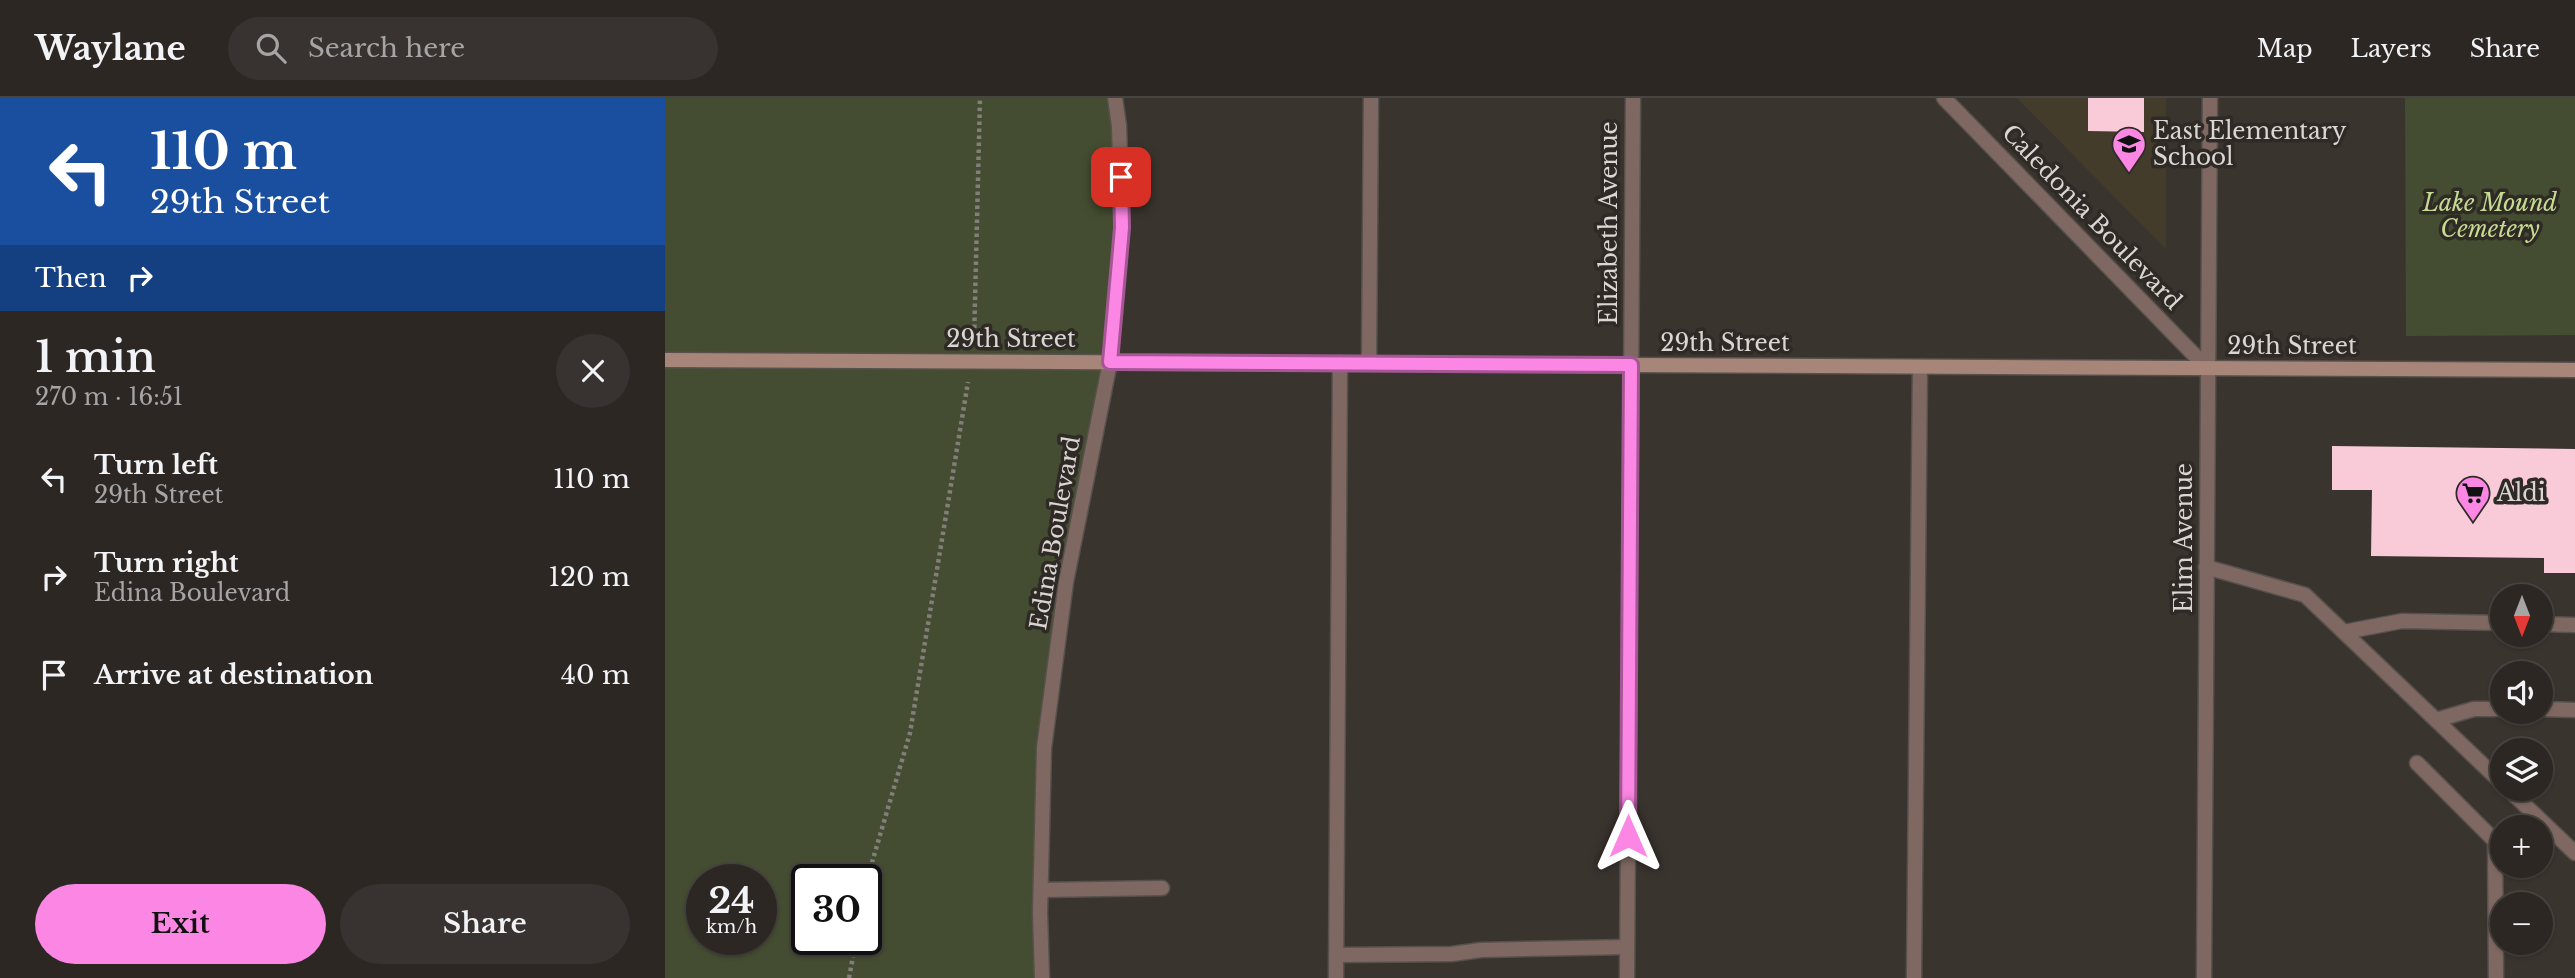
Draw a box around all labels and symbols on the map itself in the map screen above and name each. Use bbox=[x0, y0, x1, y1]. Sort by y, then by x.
place label: East Elementary School bbox=[2153, 117, 2347, 171]
street label: Caledonia Boulevard bbox=[1996, 119, 2188, 315]
street label: Elizabeth Avenue bbox=[1595, 121, 1623, 325]
school or university icon: East Elementary School bbox=[2110, 125, 2148, 174]
pin bbox=[1091, 147, 1151, 207]
park label: Lake Mound Cemetery bbox=[2422, 189, 2557, 243]
street label: 29th Street bbox=[946, 325, 1076, 353]
street label: 29th Street bbox=[1660, 329, 1790, 357]
street label: 29th Street bbox=[2227, 332, 2357, 360]
street label: Edina Boulevard bbox=[1024, 434, 1086, 632]
street label: Elim Avenue bbox=[2170, 463, 2198, 613]
supermarket icon: Aldi bbox=[2454, 474, 2492, 523]
place label: Aldi bbox=[2496, 479, 2546, 507]
north arrow bbox=[2490, 584, 2553, 648]
position arrow bbox=[1591, 799, 1665, 873]
speed limit sign: 30 bbox=[791, 864, 882, 955]

